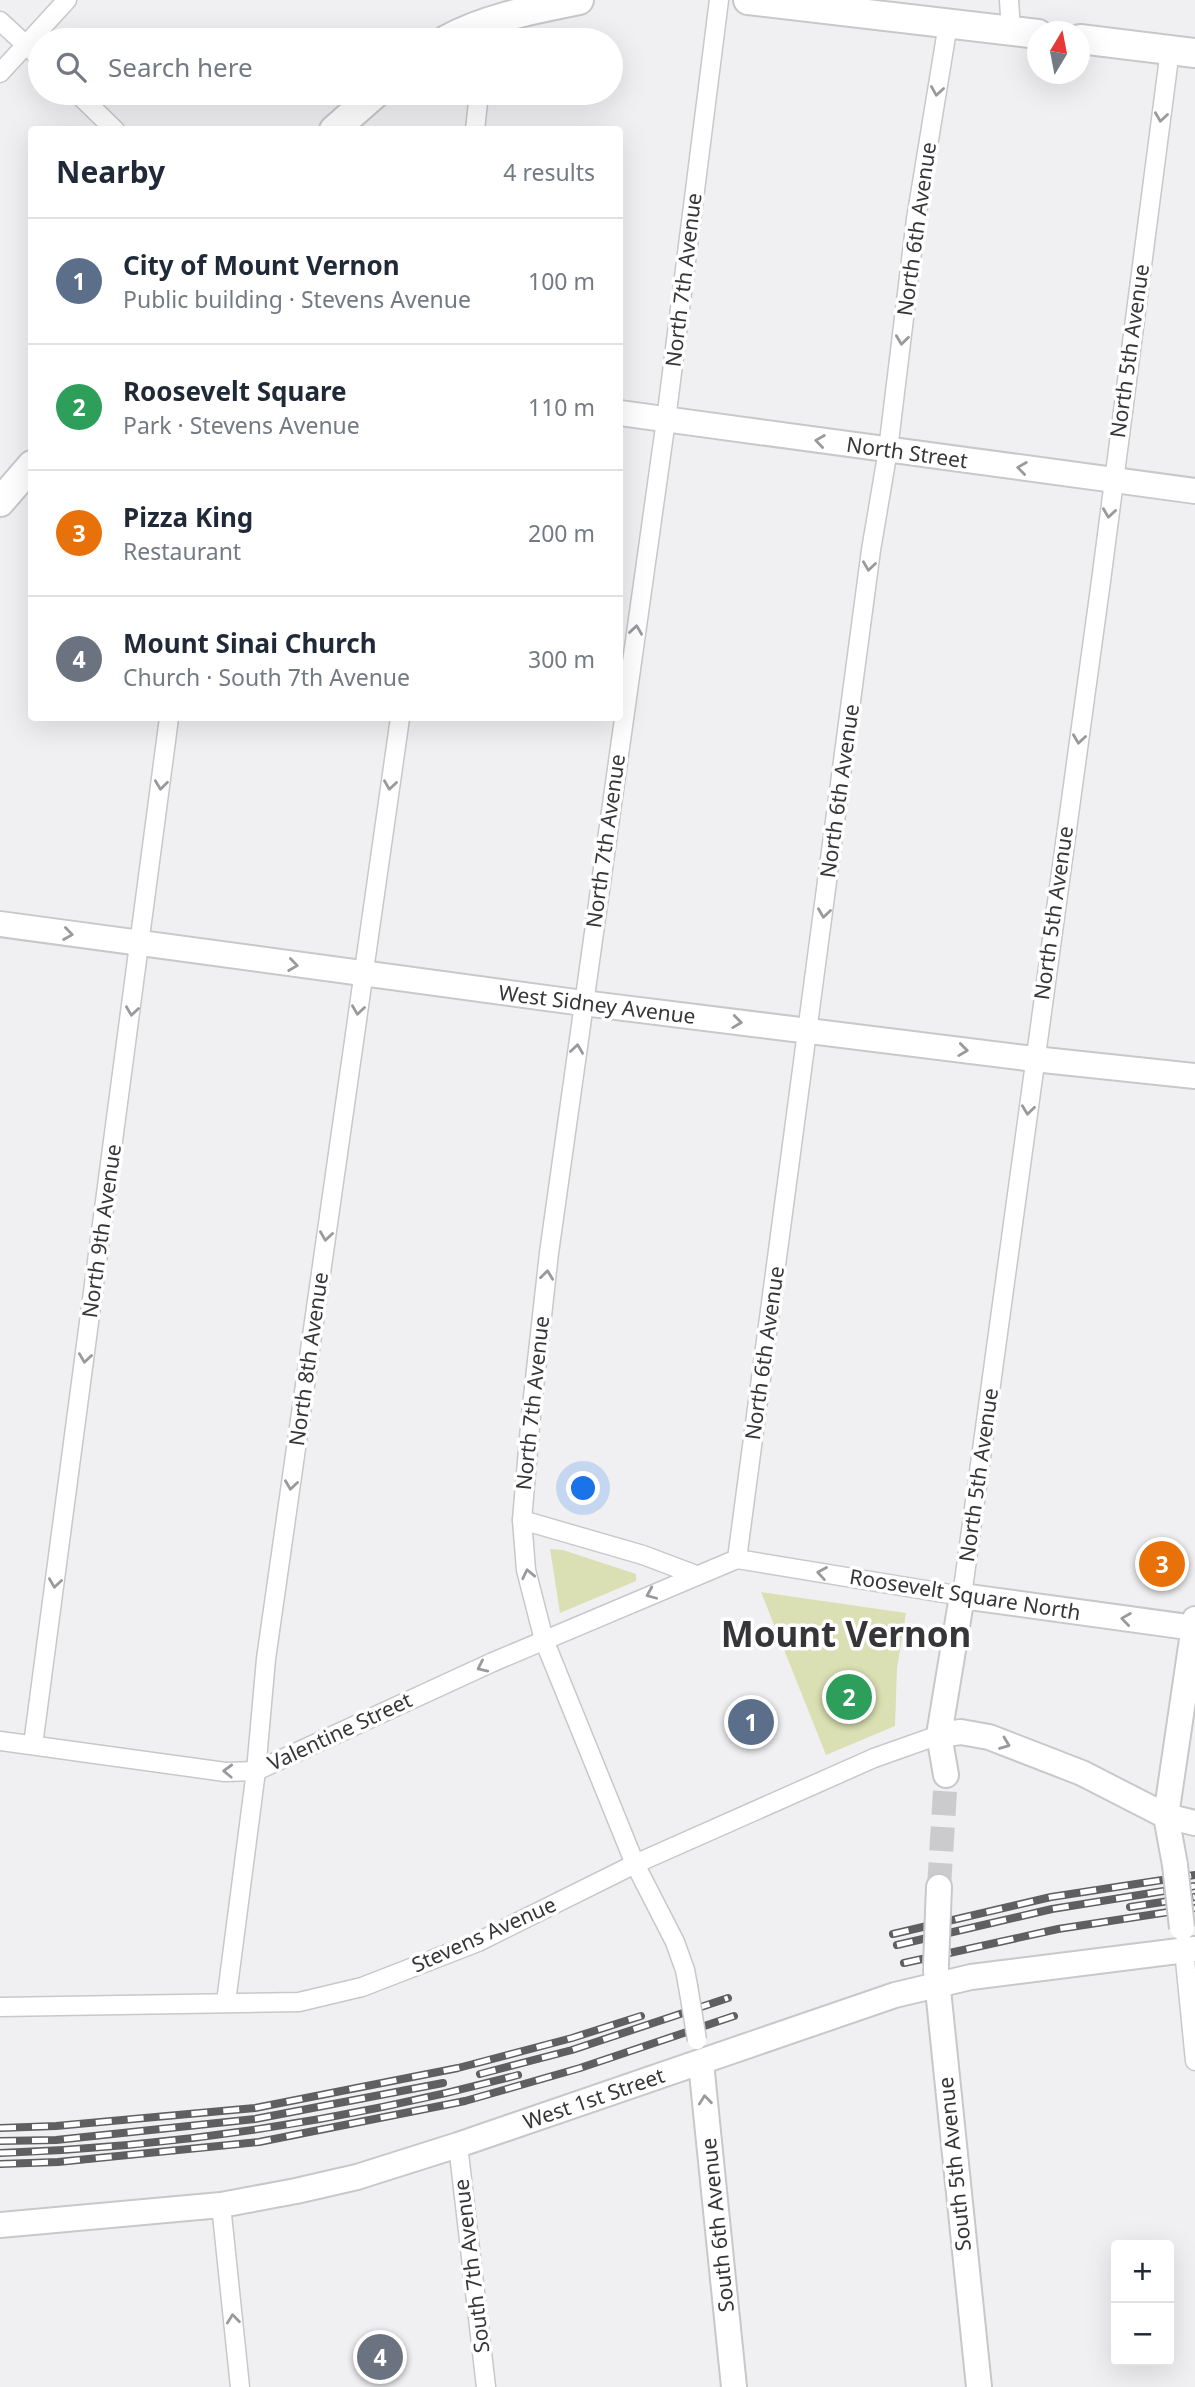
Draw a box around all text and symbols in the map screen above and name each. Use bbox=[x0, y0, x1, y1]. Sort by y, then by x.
north arrow bbox=[1027, 21, 1090, 84]
search box bbox=[28, 28, 623, 105]
icon: search bbox=[52, 48, 90, 86]
text: Search here bbox=[108, 49, 253, 85]
one-way arrow bbox=[930, 85, 945, 97]
one-way arrow bbox=[1153, 112, 1168, 123]
street label: North 6th Avenue bbox=[890, 140, 942, 318]
text: Nearby bbox=[56, 151, 165, 192]
text: 4 results bbox=[503, 156, 595, 188]
street label: North 7th Avenue bbox=[658, 191, 708, 368]
text: City of Mount Vernon bbox=[123, 247, 400, 283]
street label: North 5th Avenue bbox=[1103, 262, 1155, 440]
text: 1 bbox=[72, 265, 86, 297]
text: 100 m bbox=[528, 265, 595, 297]
text: Public building · Stevens Avenue bbox=[123, 283, 471, 315]
one-way arrow bbox=[894, 335, 909, 346]
text: Roosevelt Square bbox=[123, 373, 347, 409]
text: 2 bbox=[72, 391, 86, 423]
text: 110 m bbox=[528, 391, 595, 423]
text: Park · Stevens Avenue bbox=[123, 409, 360, 441]
street label: North Street bbox=[845, 430, 970, 474]
one-way arrow bbox=[815, 433, 826, 448]
one-way arrow bbox=[1016, 461, 1027, 476]
text: Pizza King bbox=[123, 499, 253, 535]
one-way arrow bbox=[1102, 507, 1117, 519]
text: 3 bbox=[72, 517, 86, 549]
text: 200 m bbox=[528, 517, 595, 549]
text: Restaurant bbox=[123, 535, 241, 567]
one-way arrow bbox=[862, 560, 877, 572]
one-way arrow bbox=[628, 624, 643, 636]
text: Mount Sinai Church bbox=[123, 625, 377, 661]
text: 4 bbox=[72, 643, 86, 675]
text: 300 m bbox=[528, 643, 595, 675]
text: Church · South 7th Avenue bbox=[123, 661, 410, 693]
street label: North 6th Avenue bbox=[813, 702, 865, 880]
one-way arrow bbox=[1071, 733, 1086, 744]
street label: North 7th Avenue bbox=[579, 752, 631, 930]
one-way arrow bbox=[153, 779, 168, 791]
one-way arrow bbox=[383, 779, 398, 791]
street label: North 5th Avenue bbox=[1027, 824, 1079, 1002]
one-way arrow bbox=[816, 907, 831, 919]
one-way arrow bbox=[62, 926, 73, 941]
one-way arrow bbox=[287, 957, 299, 972]
street label: West Sidney Avenue bbox=[497, 978, 697, 1030]
one-way arrow bbox=[351, 1004, 366, 1016]
one-way arrow bbox=[124, 1005, 139, 1017]
one-way arrow bbox=[731, 1015, 743, 1030]
one-way arrow bbox=[569, 1043, 584, 1055]
one-way arrow bbox=[957, 1043, 969, 1058]
one-way arrow bbox=[1020, 1104, 1035, 1115]
street label: North 9th Avenue bbox=[75, 1142, 127, 1320]
one-way arrow bbox=[319, 1230, 334, 1241]
street label: North 6th Avenue bbox=[738, 1264, 790, 1442]
one-way arrow bbox=[539, 1269, 554, 1281]
street label: North 8th Avenue bbox=[282, 1270, 334, 1448]
street label: North 7th Avenue bbox=[509, 1314, 555, 1491]
one-way arrow bbox=[78, 1352, 93, 1364]
street label: North 5th Avenue bbox=[952, 1386, 1004, 1564]
your location bbox=[566, 1471, 600, 1505]
one-way arrow bbox=[284, 1479, 299, 1491]
pin: 3 bbox=[1139, 1538, 1185, 1590]
street label: Roosevelt Square North bbox=[848, 1562, 1083, 1626]
one-way arrow bbox=[816, 1566, 828, 1581]
one-way arrow bbox=[521, 1568, 536, 1580]
one-way arrow bbox=[47, 1577, 62, 1589]
one-way arrow bbox=[646, 1586, 658, 1600]
district label: Mount Vernon bbox=[721, 1610, 971, 1657]
one-way arrow bbox=[1120, 1611, 1132, 1626]
one-way arrow bbox=[476, 1659, 489, 1673]
pin: 2 bbox=[826, 1671, 872, 1723]
street label: Valentine Street bbox=[263, 1685, 417, 1777]
pin: 1 bbox=[728, 1696, 774, 1748]
one-way arrow bbox=[999, 1735, 1011, 1749]
one-way arrow bbox=[222, 1763, 233, 1778]
street label: Stevens Avenue bbox=[407, 1890, 560, 1978]
street label: West 1st Street bbox=[519, 2061, 668, 2135]
street label: South 5th Avenue bbox=[931, 2076, 977, 2253]
one-way arrow bbox=[698, 2094, 713, 2105]
street label: South 6th Avenue bbox=[694, 2137, 740, 2314]
street label: South 7th Avenue bbox=[446, 2178, 496, 2355]
map controls bbox=[1111, 2240, 1174, 2366]
button: + bbox=[1111, 2240, 1174, 2303]
button: − bbox=[1111, 2303, 1174, 2366]
one-way arrow bbox=[226, 2313, 241, 2325]
pin: 4 bbox=[357, 2331, 403, 2383]

